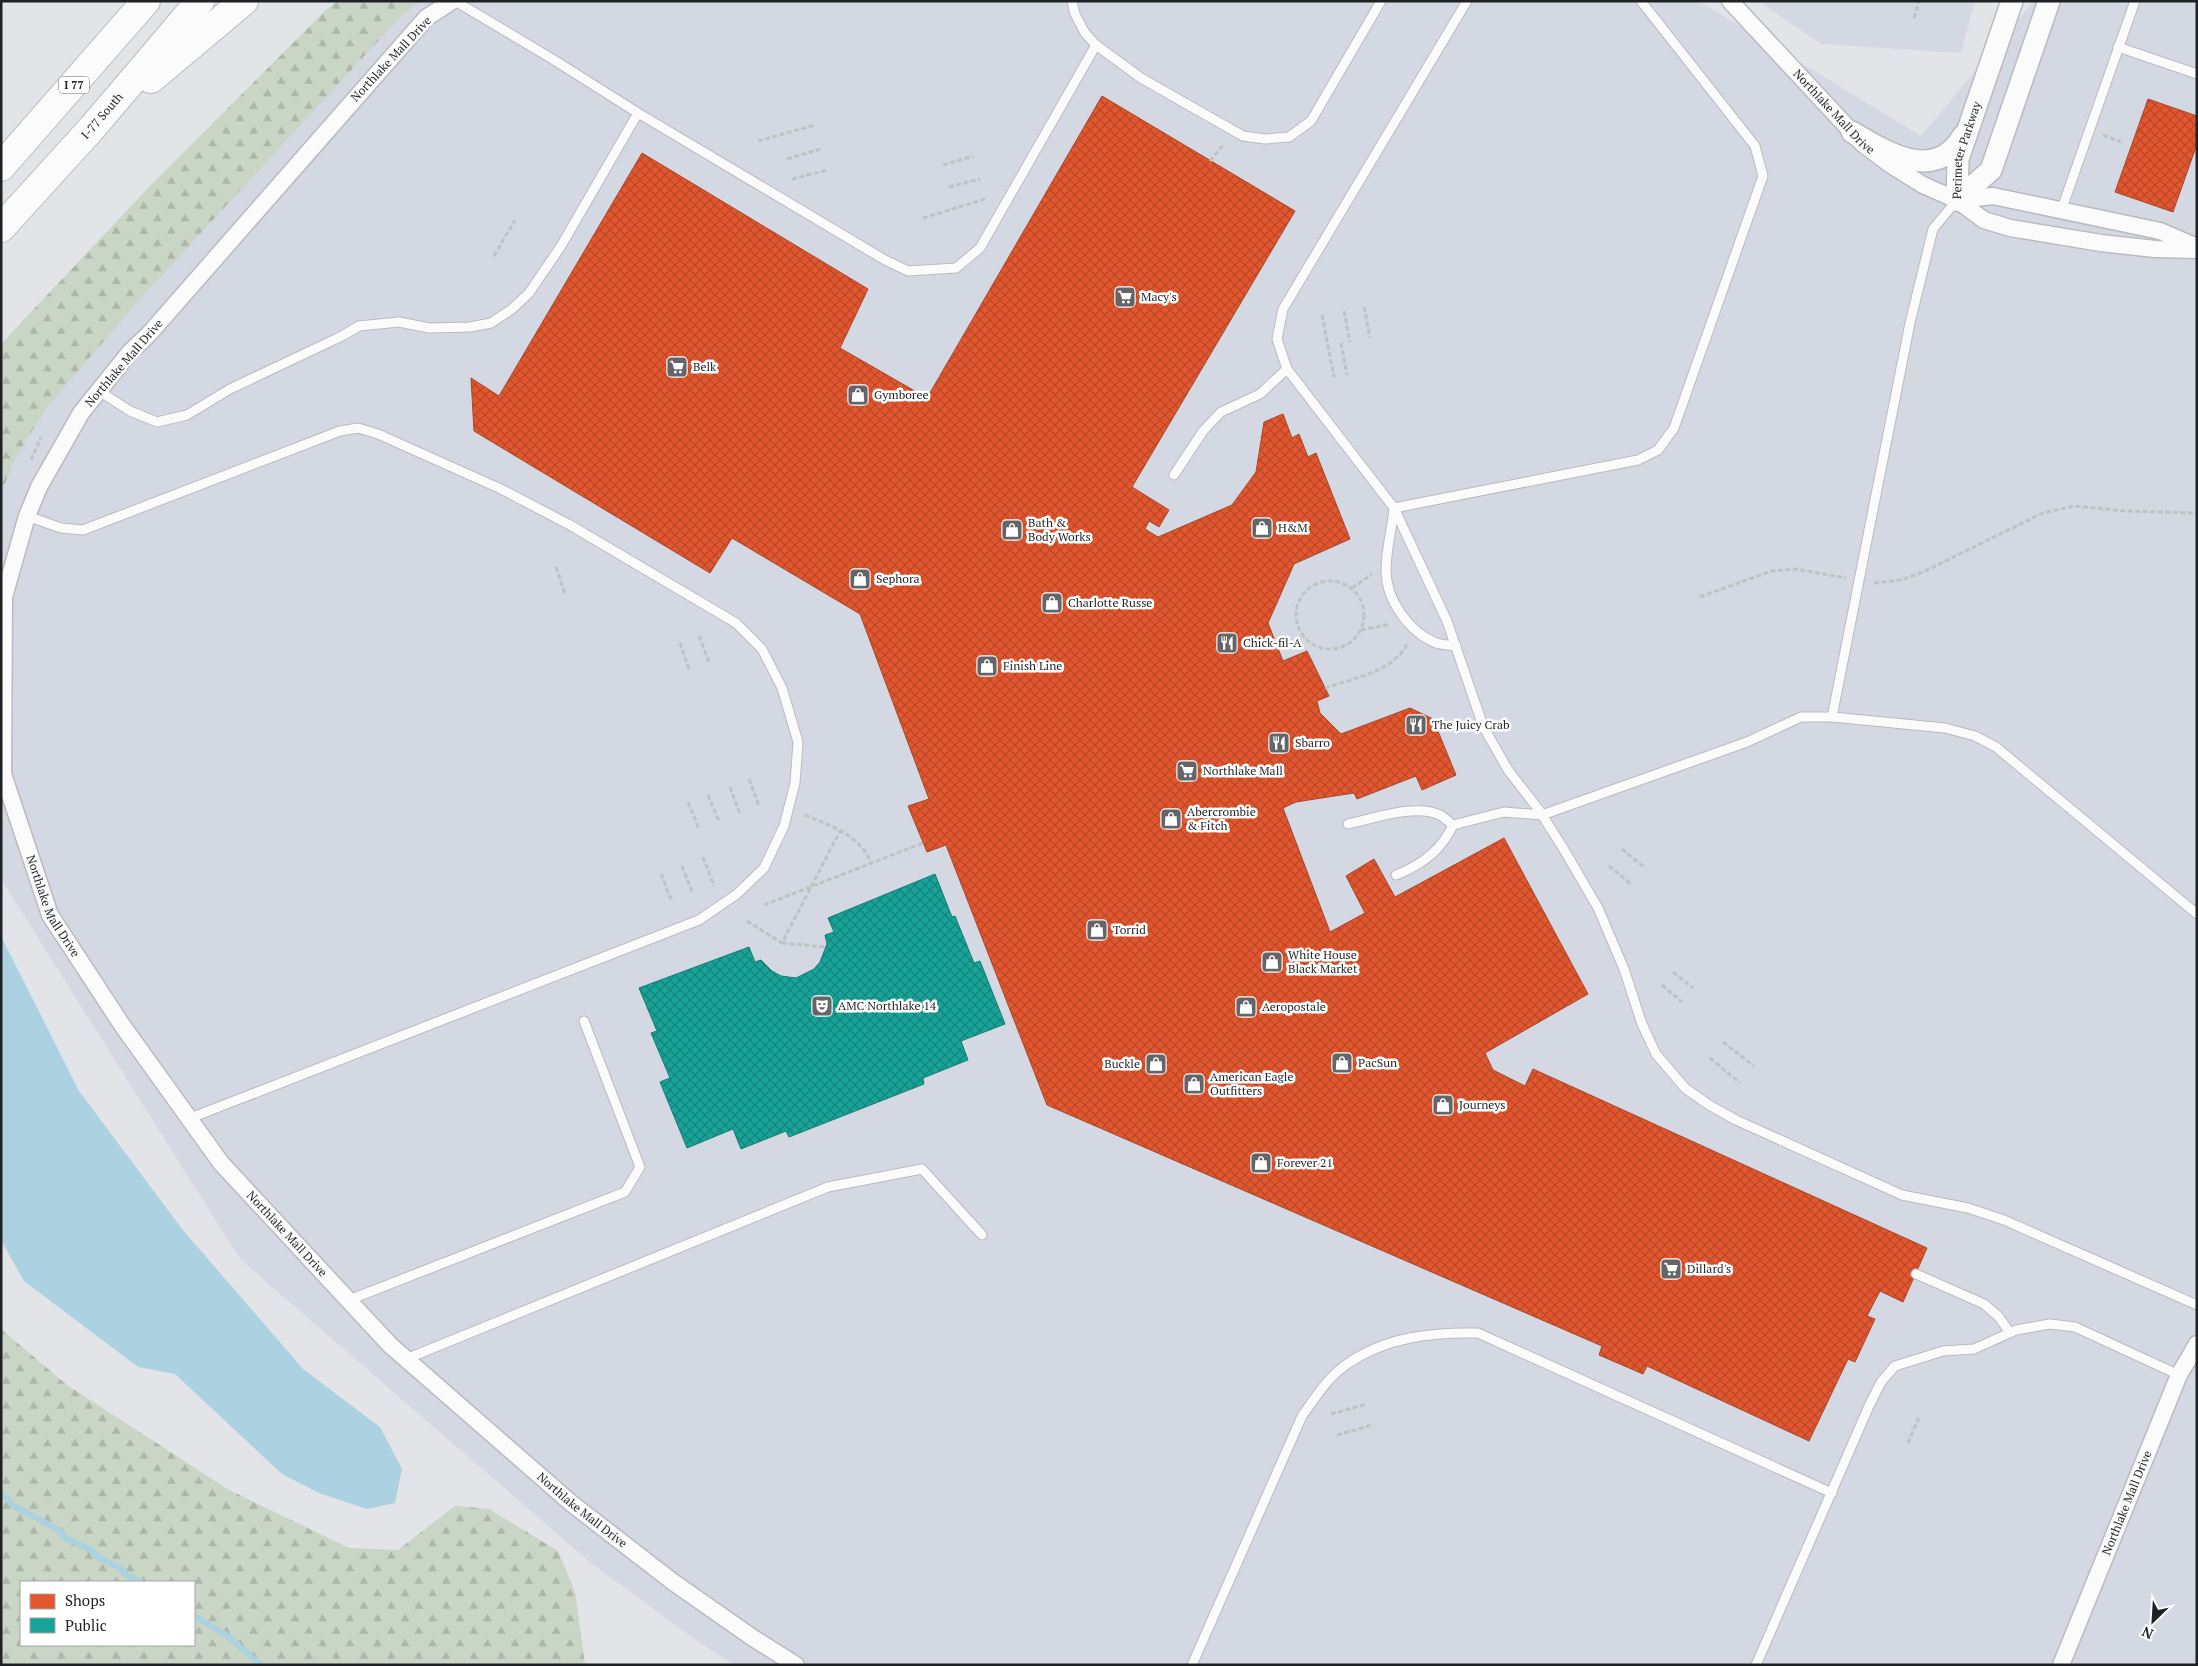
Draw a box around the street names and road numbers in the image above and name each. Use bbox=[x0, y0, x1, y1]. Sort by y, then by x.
street label: Northlake Mall Drive bbox=[347, 13, 434, 105]
street label: Northlake Mall Drive bbox=[1790, 66, 1878, 157]
road number: I 77 bbox=[59, 76, 89, 94]
street label: I-77 South bbox=[78, 89, 126, 142]
street label: Perimeter Parkway bbox=[1949, 99, 1984, 199]
street label: Northlake Mall Drive bbox=[81, 316, 166, 410]
street label: Northlake Mall Drive bbox=[24, 853, 83, 960]
street label: Northlake Mall Drive bbox=[244, 1188, 331, 1279]
street label: Northlake Mall Drive bbox=[2099, 1448, 2154, 1557]
street label: Northlake Mall Drive bbox=[534, 1469, 630, 1551]

